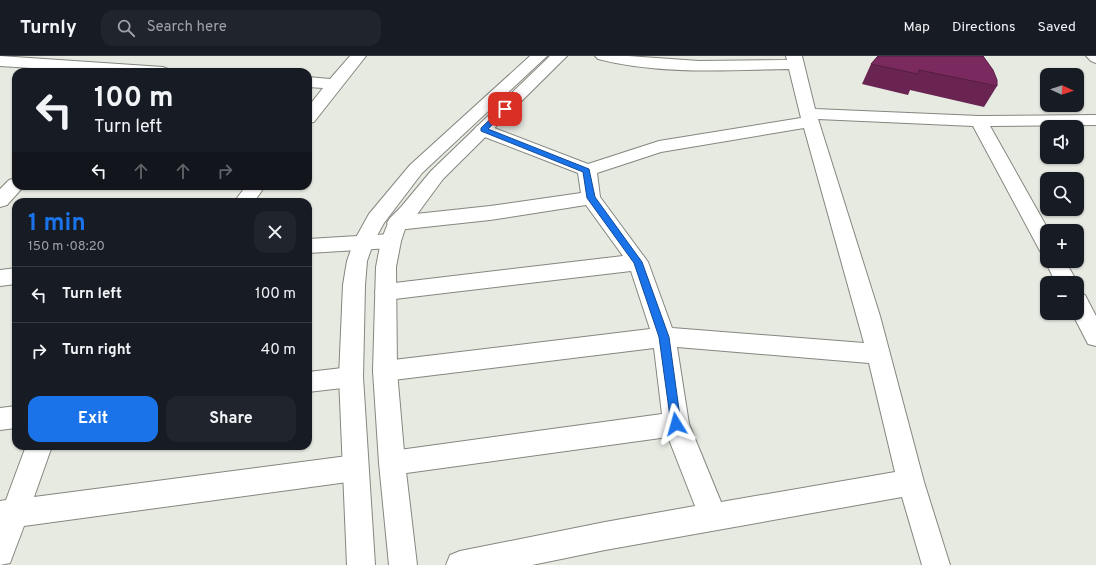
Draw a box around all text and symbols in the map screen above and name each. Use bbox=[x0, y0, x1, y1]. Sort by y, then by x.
search box bbox=[101, 10, 381, 46]
text: Turnly bbox=[20, 16, 77, 40]
icon: search bbox=[115, 17, 137, 39]
text: Search here bbox=[147, 18, 227, 37]
text: Map bbox=[904, 19, 930, 36]
text: Directions bbox=[952, 19, 1016, 36]
text: Saved bbox=[1038, 19, 1076, 36]
north arrow bbox=[1040, 68, 1084, 112]
map controls bbox=[1040, 68, 1084, 320]
text: 100 m bbox=[94, 81, 174, 117]
icon: left bbox=[28, 84, 80, 136]
pin bbox=[488, 92, 522, 126]
icon: arrive bbox=[494, 98, 516, 120]
text: Turn left bbox=[94, 116, 162, 139]
button: sound bbox=[1040, 120, 1084, 164]
icon: left bbox=[88, 160, 110, 182]
icon: ahead bbox=[130, 160, 152, 182]
icon: ahead bbox=[172, 160, 194, 182]
icon: right bbox=[214, 160, 236, 182]
button: search bbox=[1040, 172, 1084, 216]
text: 1 min bbox=[28, 209, 86, 239]
button: close bbox=[254, 211, 296, 253]
button: + bbox=[1040, 224, 1084, 268]
text: 150 m · 08:20 bbox=[28, 239, 105, 255]
button: − bbox=[1040, 276, 1084, 320]
icon: left bbox=[28, 284, 50, 306]
text: Turn left bbox=[62, 285, 122, 304]
text: 100 m bbox=[255, 285, 296, 304]
icon: right bbox=[28, 340, 50, 362]
text: Turn right bbox=[62, 341, 131, 360]
text: 40 m bbox=[261, 341, 296, 360]
button: Exit bbox=[28, 396, 158, 442]
button: Share bbox=[166, 396, 296, 442]
position arrow bbox=[655, 403, 697, 445]

